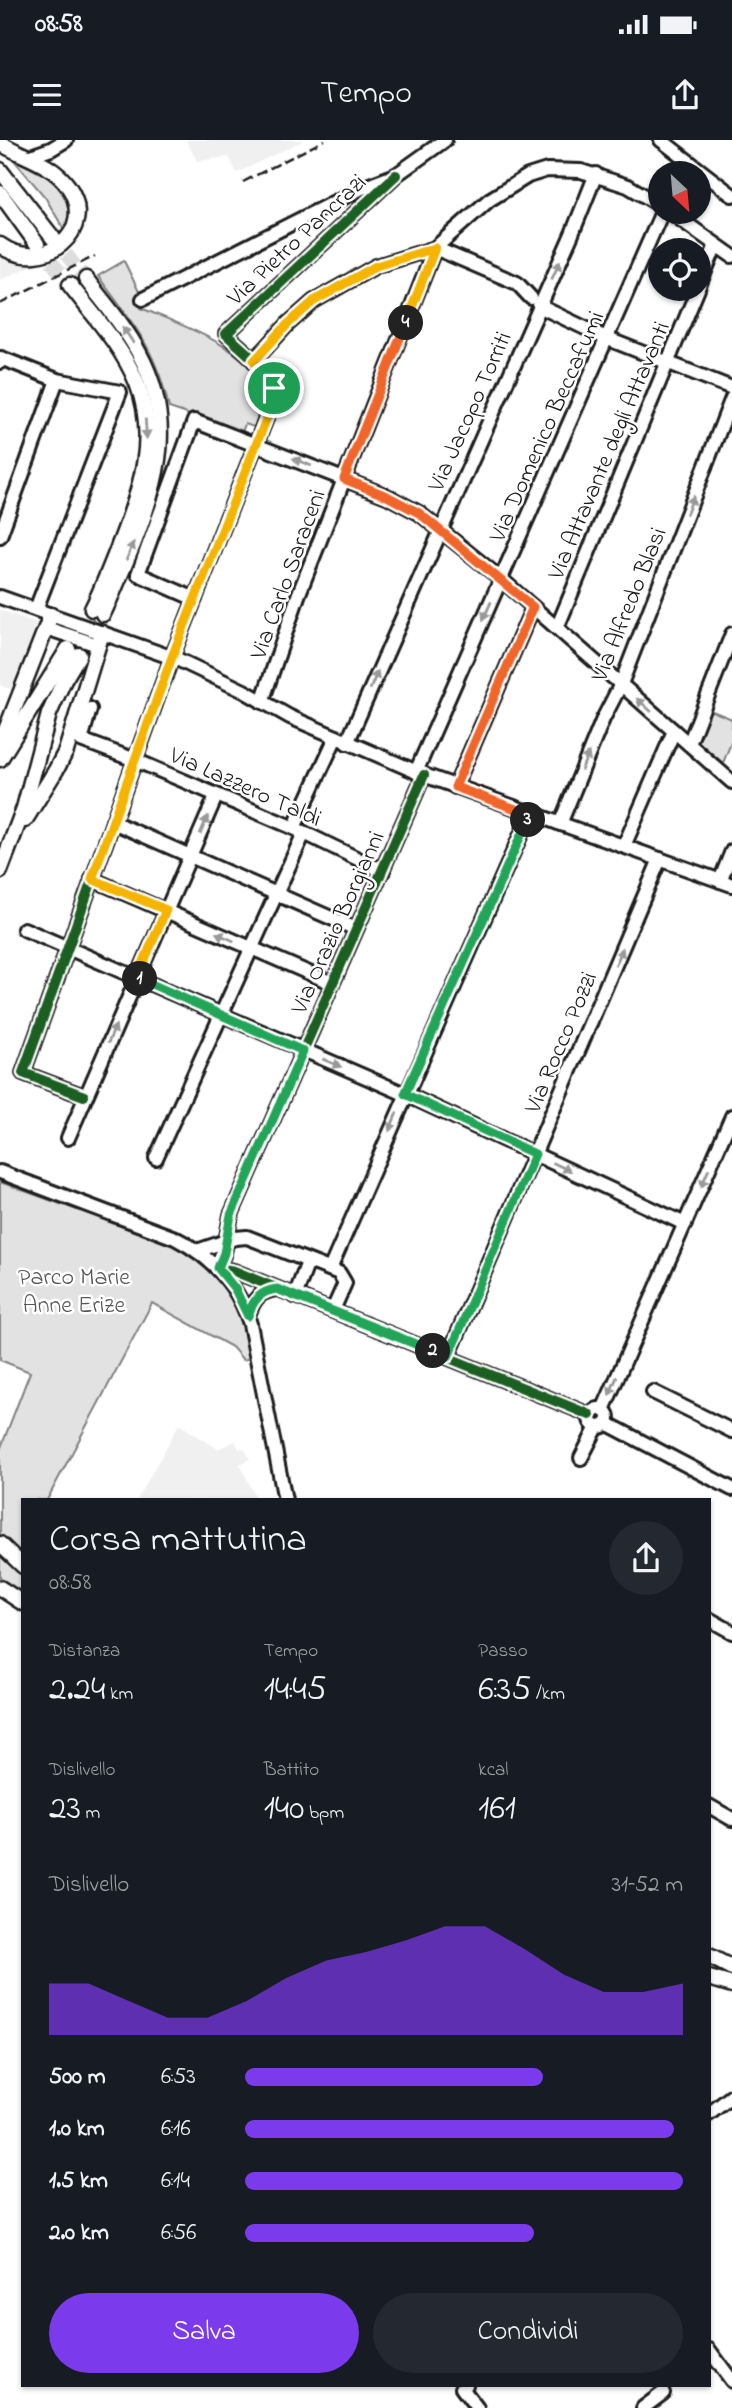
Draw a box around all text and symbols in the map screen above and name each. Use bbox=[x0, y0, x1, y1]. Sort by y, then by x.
text: 08:58 bbox=[35, 6, 83, 44]
text: Tempo bbox=[320, 71, 412, 118]
icon: menu bbox=[28, 76, 66, 114]
icon: share bbox=[666, 76, 704, 114]
north arrow bbox=[648, 161, 710, 224]
map controls bbox=[648, 161, 711, 301]
street label: Via Pietro Pancrazi bbox=[219, 167, 375, 316]
button: locate bbox=[648, 238, 711, 301]
one-way arrow bbox=[550, 260, 562, 280]
pin: 4 bbox=[388, 306, 424, 340]
street label: Via Domenico Beccafumi bbox=[481, 306, 615, 549]
text: 4 bbox=[402, 309, 409, 336]
street label: Via Attavante degli Attavanti bbox=[540, 317, 681, 586]
one-way arrow bbox=[121, 326, 135, 344]
street label: Via Jacopo Torriti bbox=[420, 326, 522, 499]
pin bbox=[244, 358, 304, 418]
icon: arrive bbox=[255, 369, 293, 407]
one-way arrow bbox=[141, 418, 152, 440]
one-way arrow bbox=[291, 457, 312, 468]
street label: Via Carlo Saraceni bbox=[242, 485, 336, 666]
one-way arrow bbox=[685, 495, 696, 516]
street label: Via Alfredo Blasi bbox=[583, 523, 677, 688]
one-way arrow bbox=[124, 541, 135, 562]
one-way arrow bbox=[481, 600, 492, 621]
one-way arrow bbox=[368, 670, 380, 690]
one-way arrow bbox=[636, 697, 653, 713]
street label: Via Lazzero Taldi bbox=[163, 739, 327, 837]
one-way arrow bbox=[580, 750, 591, 771]
pin: 3 bbox=[510, 802, 546, 838]
text: 3 bbox=[524, 806, 531, 833]
one-way arrow bbox=[198, 815, 209, 836]
street label: Via Orazio Borgianni bbox=[283, 826, 395, 1021]
one-way arrow bbox=[214, 931, 235, 942]
one-way arrow bbox=[614, 946, 625, 967]
pin: 1 bbox=[122, 962, 158, 996]
text: 1 bbox=[136, 965, 143, 992]
street label: Via Rocco Pozzi bbox=[516, 967, 608, 1120]
one-way arrow bbox=[107, 1023, 118, 1044]
one-way arrow bbox=[322, 1058, 343, 1069]
one-way arrow bbox=[387, 1112, 399, 1132]
one-way arrow bbox=[552, 1161, 572, 1173]
one-way arrow bbox=[699, 1168, 711, 1188]
park label: Parco Marie Anne Erize bbox=[18, 1261, 130, 1324]
pin: 2 bbox=[416, 1334, 450, 1368]
text: 2 bbox=[428, 1337, 437, 1364]
one-way arrow bbox=[607, 1376, 618, 1397]
text: Corsa mattutina bbox=[49, 1513, 307, 1569]
button: share bbox=[609, 1521, 683, 1595]
text: 08:58 bbox=[49, 1567, 91, 1600]
text: Distanza bbox=[49, 1638, 120, 1665]
text: Tempo bbox=[264, 1638, 318, 1665]
text: Passo bbox=[478, 1638, 528, 1665]
text: 2.24 bbox=[49, 1665, 105, 1716]
text: 14:45 bbox=[264, 1665, 327, 1716]
text: 6:35 bbox=[478, 1665, 531, 1716]
text: km bbox=[105, 1681, 133, 1708]
text: /km bbox=[531, 1681, 565, 1708]
text: Dislivello bbox=[49, 1757, 115, 1784]
text: Battito bbox=[264, 1757, 319, 1784]
text: kcal bbox=[478, 1757, 509, 1784]
text: 23 bbox=[49, 1784, 81, 1835]
text: 140 bbox=[264, 1784, 304, 1835]
text: 161 bbox=[478, 1784, 516, 1835]
text: m bbox=[81, 1800, 100, 1827]
text: bpm bbox=[304, 1800, 344, 1827]
text: Dislivello bbox=[49, 1869, 129, 1902]
text: 31–52 m bbox=[611, 1869, 683, 1902]
text: 500 m bbox=[49, 2061, 106, 2094]
text: 6:53 bbox=[161, 2061, 196, 2094]
text: 1.0 km bbox=[49, 2113, 105, 2146]
text: 6:16 bbox=[161, 2113, 191, 2146]
text: 1.5 km bbox=[49, 2165, 108, 2198]
text: 6:14 bbox=[161, 2165, 190, 2198]
text: 2.0 km bbox=[49, 2217, 109, 2250]
text: 6:56 bbox=[161, 2217, 196, 2250]
button: Salva bbox=[49, 2293, 359, 2373]
button: Condividi bbox=[373, 2293, 683, 2373]

